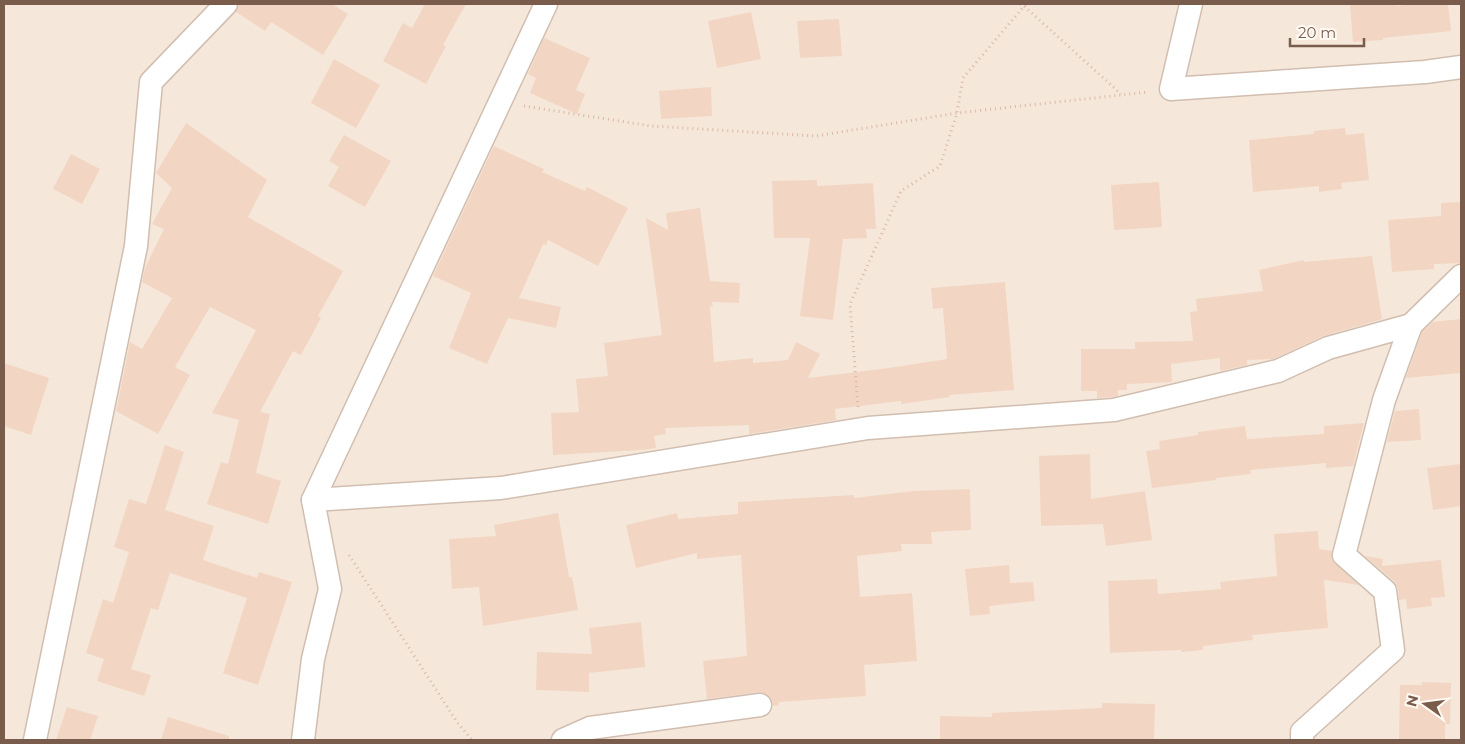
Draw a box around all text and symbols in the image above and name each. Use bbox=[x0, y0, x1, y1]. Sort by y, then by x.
scale bar bbox=[1290, 15, 1364, 47]
text: 20 m bbox=[1298, 23, 1336, 42]
north arrow bbox=[1400, 679, 1450, 729]
text: N bbox=[1402, 693, 1422, 709]

